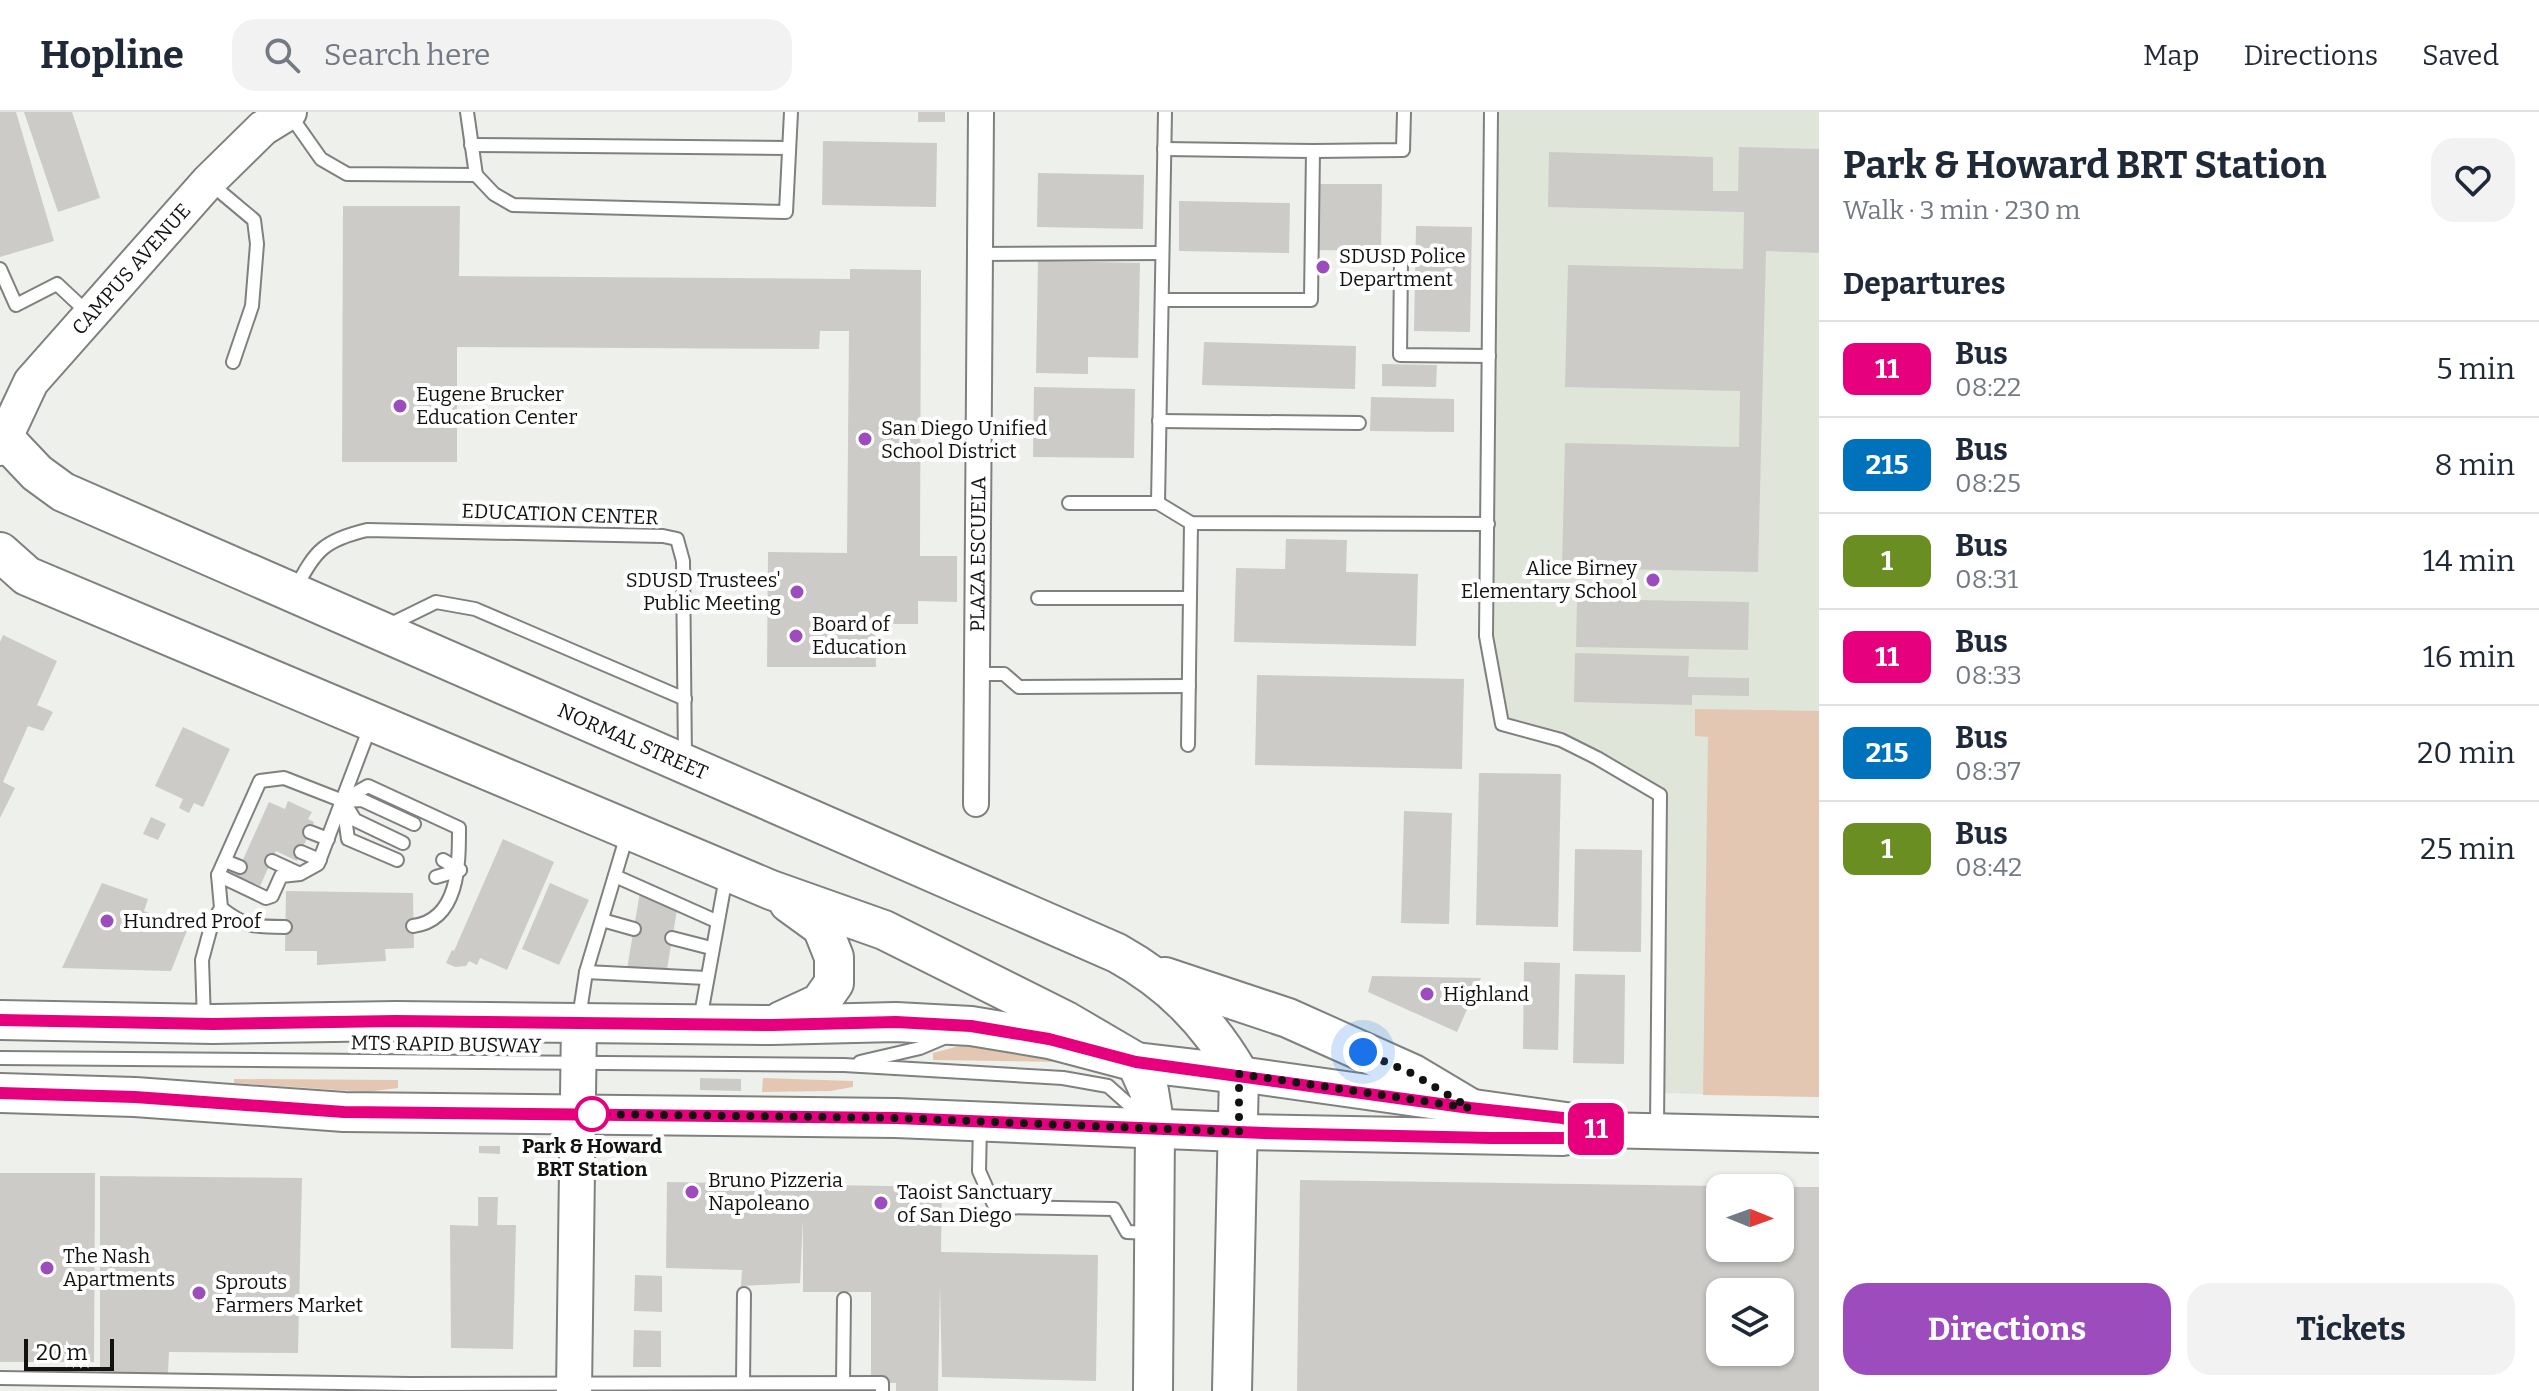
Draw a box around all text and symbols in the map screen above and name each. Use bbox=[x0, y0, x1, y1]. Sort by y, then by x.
search box bbox=[232, 19, 792, 91]
text: Hopline bbox=[40, 32, 184, 78]
icon: search bbox=[260, 33, 304, 77]
text: Search here bbox=[324, 37, 490, 73]
text: Map bbox=[2143, 39, 2199, 72]
text: Directions bbox=[2243, 39, 2378, 72]
text: Saved bbox=[2422, 39, 2499, 72]
button: heart bbox=[2431, 138, 2515, 222]
text: Park & Howard BRT Station bbox=[1843, 142, 2326, 188]
text: Walk · 3 min · 230 m bbox=[1843, 195, 2080, 226]
street label: CAMPUS AVENUE bbox=[67, 198, 196, 339]
place label: SDUSD Police Department bbox=[1339, 244, 1466, 291]
marker: SDUSD Police Department bbox=[1314, 258, 1332, 276]
text: Departures bbox=[1843, 266, 2006, 302]
text: Bus bbox=[1955, 336, 2008, 372]
text: 5 min bbox=[2436, 351, 2515, 387]
text: 11 bbox=[1875, 352, 1899, 385]
text: 08:22 bbox=[1955, 372, 2021, 403]
place label: Eugene Brucker Education Center bbox=[416, 382, 577, 429]
marker: Eugene Brucker Education Center bbox=[391, 397, 409, 415]
place label: San Diego Unified School District bbox=[881, 416, 1047, 463]
marker: San Diego Unified School District bbox=[856, 430, 874, 448]
text: Bus bbox=[1955, 432, 2008, 468]
text: 8 min bbox=[2434, 447, 2515, 483]
text: 215 bbox=[1865, 448, 1909, 481]
text: 08:25 bbox=[1955, 468, 2021, 499]
street label: PLAZA ESCUELA bbox=[965, 475, 990, 632]
street label: EDUCATION CENTER bbox=[461, 499, 659, 529]
text: Bus bbox=[1955, 528, 2008, 564]
text: 14 min bbox=[2423, 543, 2515, 579]
text: 1 bbox=[1881, 544, 1893, 577]
place label: Alice Birney Elementary School bbox=[1461, 556, 1637, 603]
text: 08:31 bbox=[1955, 564, 2018, 595]
place label: SDUSD Trustees' Public Meeting bbox=[626, 568, 781, 615]
marker: Alice Birney Elementary School bbox=[1644, 571, 1662, 589]
marker: SDUSD Trustees' Public Meeting bbox=[788, 583, 806, 601]
place label: Board of Education bbox=[812, 612, 907, 659]
text: Bus bbox=[1955, 624, 2008, 660]
marker: Board of Education bbox=[787, 627, 805, 645]
text: 16 min bbox=[2423, 639, 2515, 675]
text: 11 bbox=[1875, 640, 1899, 673]
text: 08:33 bbox=[1955, 660, 2022, 691]
street label: NORMAL STREET bbox=[554, 698, 712, 785]
text: Bus bbox=[1955, 720, 2008, 756]
text: 20 min bbox=[2417, 735, 2515, 771]
text: 215 bbox=[1865, 736, 1909, 769]
text: 08:37 bbox=[1955, 756, 2021, 787]
text: Bus bbox=[1955, 816, 2008, 852]
text: 25 min bbox=[2420, 831, 2515, 867]
text: 1 bbox=[1881, 832, 1893, 865]
text: 08:42 bbox=[1955, 852, 2022, 883]
place label: Hundred Proof bbox=[123, 909, 263, 933]
marker: Hundred Proof bbox=[98, 912, 116, 930]
place label: Highland bbox=[1443, 982, 1529, 1006]
marker: Highland bbox=[1418, 985, 1436, 1003]
street label: MTS RAPID BUSWAY bbox=[350, 1030, 542, 1058]
your location bbox=[1343, 1032, 1383, 1072]
marker: Park & Howard BRT Station bbox=[575, 1097, 609, 1131]
line badge: 11 bbox=[1560, 1103, 1632, 1155]
text: 11 bbox=[1584, 1112, 1608, 1145]
place label: Park & Howard BRT Station bbox=[522, 1134, 662, 1181]
place label: Bruno Pizzeria Napoleano bbox=[708, 1168, 843, 1215]
north arrow bbox=[1706, 1174, 1794, 1262]
map controls bbox=[1706, 1174, 1794, 1366]
place label: Taoist Sanctuary of San Diego bbox=[897, 1180, 1053, 1227]
marker: Bruno Pizzeria Napoleano bbox=[683, 1183, 701, 1201]
marker: Taoist Sanctuary of San Diego bbox=[872, 1194, 890, 1212]
place label: The Nash Apartments bbox=[63, 1244, 175, 1291]
marker: The Nash Apartments bbox=[38, 1259, 56, 1277]
place label: Sprouts Farmers Market bbox=[215, 1270, 363, 1317]
button: layers bbox=[1706, 1278, 1794, 1366]
button: Directions bbox=[1843, 1283, 2171, 1375]
button: Tickets bbox=[2187, 1283, 2515, 1375]
marker: Sprouts Farmers Market bbox=[190, 1284, 208, 1302]
scale bar bbox=[24, 1335, 114, 1371]
text: 20 m bbox=[36, 1339, 87, 1366]

